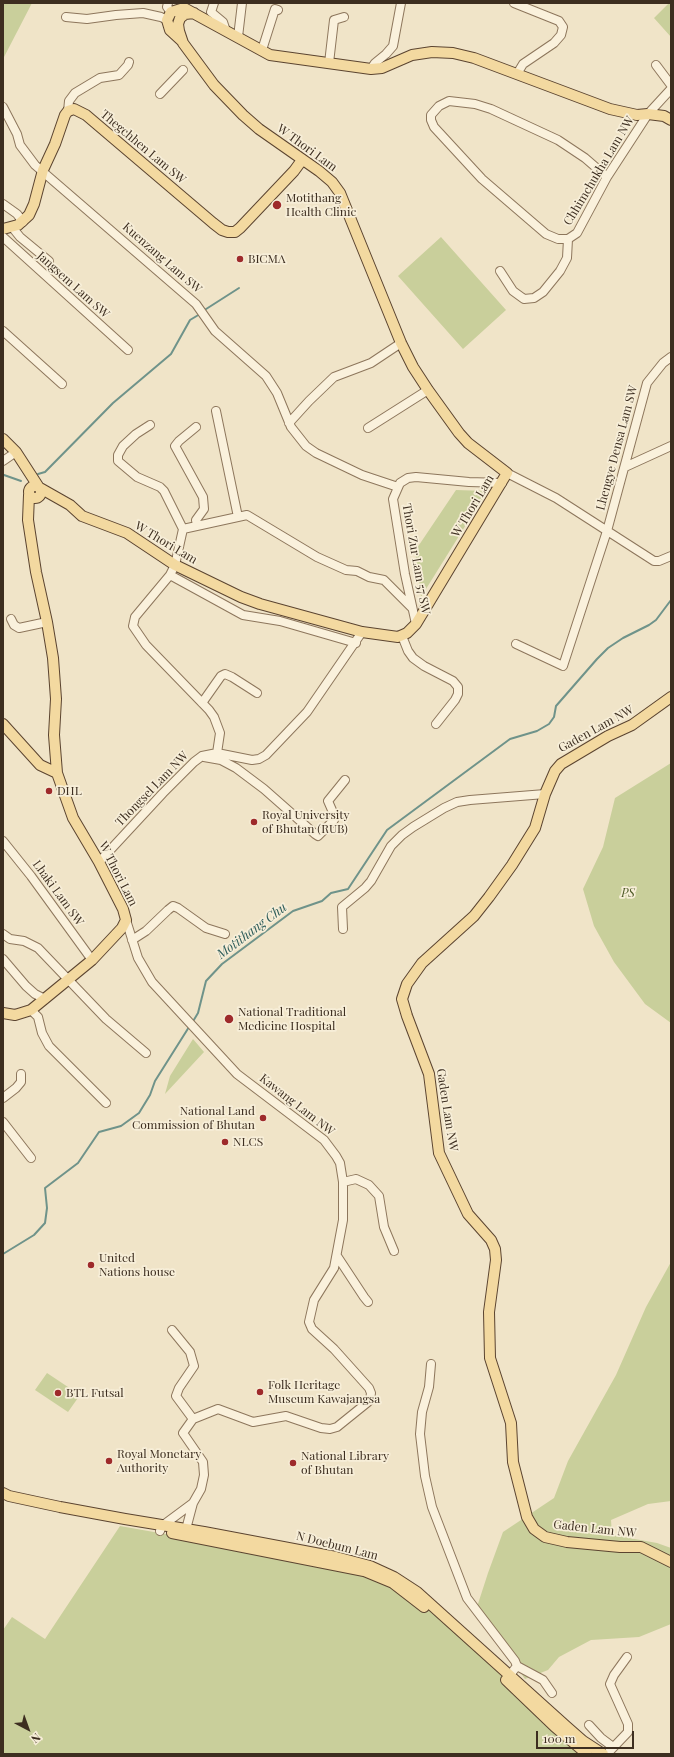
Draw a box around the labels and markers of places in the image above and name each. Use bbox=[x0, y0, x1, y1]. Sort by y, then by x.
place label: Motithang Health Clinic bbox=[286, 191, 356, 219]
marker: Motithang Health Clinic bbox=[271, 199, 283, 211]
place label: BICMA bbox=[248, 252, 286, 266]
marker: BICMA bbox=[235, 254, 245, 264]
place label: DHL bbox=[57, 784, 82, 798]
marker: DHL bbox=[44, 786, 54, 796]
place label: Royal University of Bhutan (RUB) bbox=[262, 808, 350, 836]
marker: Royal University of Bhutan (RUB) bbox=[249, 817, 259, 827]
place label: National Traditional Medicine Hospital bbox=[238, 1005, 346, 1033]
marker: National Traditional Medicine Hospital bbox=[223, 1013, 235, 1025]
place label: National Land Commission of Bhutan bbox=[132, 1104, 255, 1132]
marker: National Land Commission of Bhutan bbox=[258, 1113, 268, 1123]
place label: NLCS bbox=[233, 1135, 263, 1149]
marker: NLCS bbox=[220, 1137, 230, 1147]
place label: United Nations house bbox=[99, 1251, 175, 1279]
marker: United Nations house bbox=[86, 1260, 96, 1270]
place label: Folk Heritage Museum Kawajangsa bbox=[268, 1378, 380, 1406]
place label: BTL Futsal bbox=[66, 1386, 124, 1400]
marker: Folk Heritage Museum Kawajangsa bbox=[255, 1387, 265, 1397]
marker: BTL Futsal bbox=[53, 1388, 63, 1398]
place label: Royal Monetary Authority bbox=[117, 1447, 201, 1475]
place label: National Library of Bhutan bbox=[301, 1449, 389, 1477]
marker: Royal Monetary Authority bbox=[104, 1456, 114, 1466]
marker: National Library of Bhutan bbox=[288, 1458, 298, 1468]

